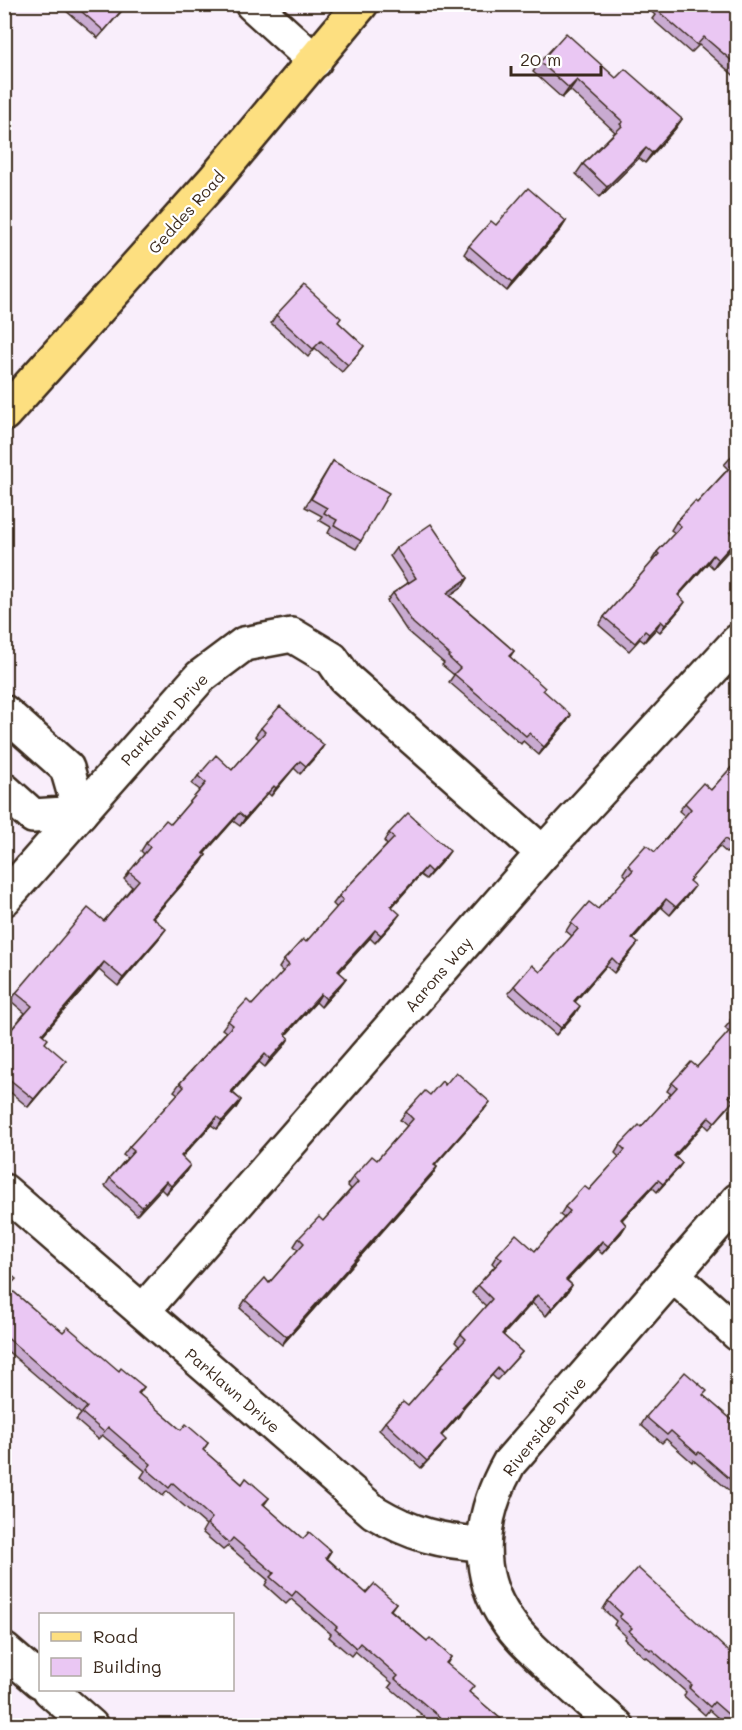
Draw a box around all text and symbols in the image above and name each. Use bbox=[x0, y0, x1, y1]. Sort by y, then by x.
scale bar bbox=[511, 39, 601, 77]
text: 20 m bbox=[520, 47, 561, 71]
street label: Geddes Road bbox=[143, 166, 229, 258]
street label: Parklawn Drive bbox=[116, 668, 212, 770]
street label: Aarons Way bbox=[400, 932, 476, 1016]
street label: Parklawn Drive bbox=[181, 1343, 285, 1437]
street label: Riverside Drive bbox=[498, 1372, 590, 1480]
legend bbox=[39, 1613, 234, 1691]
text: Road bbox=[93, 1624, 138, 1648]
text: Building bbox=[93, 1654, 161, 1678]

